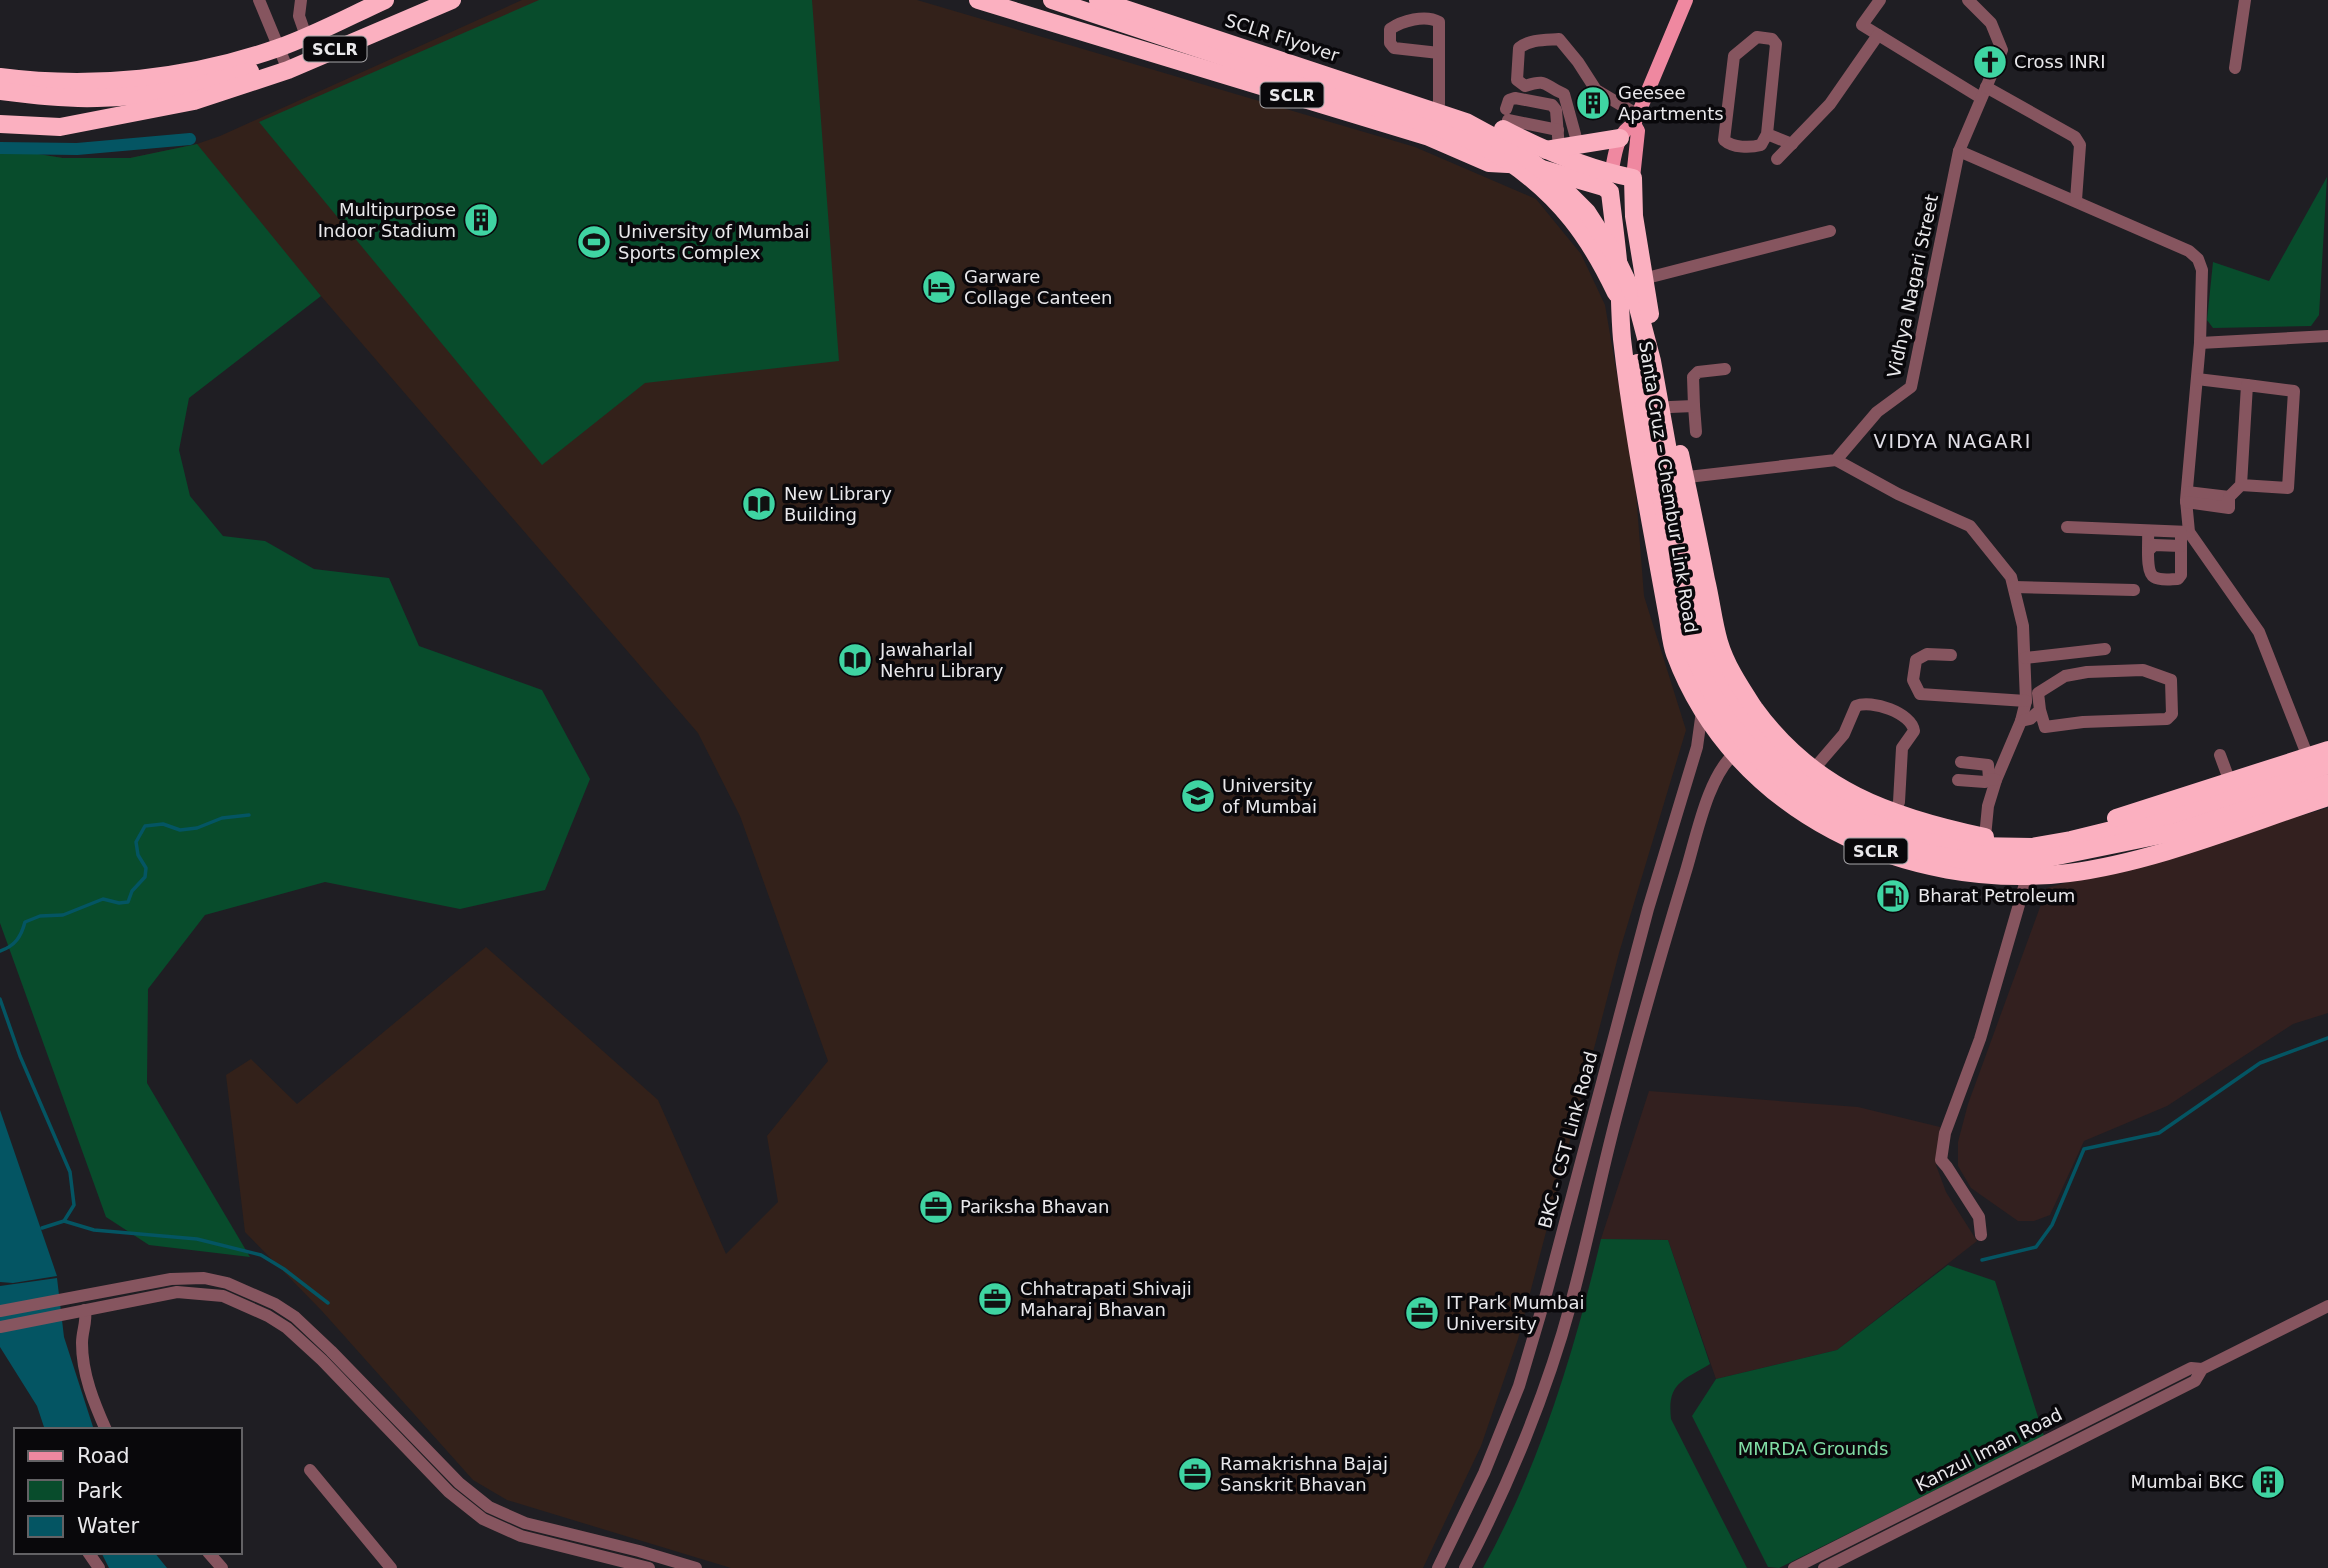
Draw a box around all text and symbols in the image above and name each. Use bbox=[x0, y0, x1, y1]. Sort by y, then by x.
street label: SCLR Flyover bbox=[1223, 9, 1342, 66]
road number: SCLR bbox=[304, 36, 366, 61]
church icon: Cross INRI bbox=[1971, 43, 2009, 81]
place label: Cross INRI bbox=[2014, 51, 2106, 72]
road number: SCLR bbox=[1260, 82, 1324, 108]
place label: Geesee Apartments bbox=[1618, 82, 1724, 124]
building icon: Geesee Apartments bbox=[1574, 84, 1612, 122]
street label: Vidhya Nagari Street bbox=[1883, 192, 1942, 380]
place label: Multipurpose Indoor Stadium bbox=[318, 199, 456, 241]
building icon: Multipurpose Indoor Stadium bbox=[462, 201, 500, 239]
place label: University of Mumbai Sports Complex bbox=[618, 221, 810, 263]
sports icon: University of Mumbai Sports Complex bbox=[575, 223, 613, 261]
place label: Garware Collage Canteen bbox=[964, 266, 1112, 308]
hotel icon: Garware Collage Canteen bbox=[920, 268, 958, 306]
street label: Santa Cruz – Chembur Link Road bbox=[1635, 339, 1702, 634]
district label: VIDYA NAGARI bbox=[1874, 430, 2032, 452]
place label: New Library Building bbox=[784, 483, 892, 525]
library icon: New Library Building bbox=[740, 485, 778, 523]
place label: Jawaharlal Nehru Library bbox=[879, 639, 1004, 681]
library icon: Jawaharlal Nehru Library bbox=[836, 641, 874, 679]
place label: University of Mumbai bbox=[1222, 775, 1317, 817]
school or university icon: University of Mumbai bbox=[1179, 777, 1217, 815]
road number: SCLR bbox=[1844, 838, 1908, 864]
fuel station icon: Bharat Petroleum bbox=[1874, 877, 1912, 915]
place label: Bharat Petroleum bbox=[1918, 885, 2075, 906]
street label: BKC - CST Link Road bbox=[1534, 1049, 1601, 1231]
office icon: Pariksha Bhavan bbox=[917, 1188, 955, 1226]
place label: Pariksha Bhavan bbox=[960, 1196, 1109, 1217]
place label: Chhatrapati Shivaji Maharaj Bhavan bbox=[1020, 1278, 1192, 1320]
office icon: Chhatrapati Shivaji Maharaj Bhavan bbox=[976, 1280, 1014, 1318]
place label: IT Park Mumbai University bbox=[1446, 1292, 1585, 1334]
office icon: IT Park Mumbai University bbox=[1403, 1294, 1441, 1332]
street label: Kanzul Iman Road bbox=[1912, 1403, 2066, 1496]
legend bbox=[14, 1428, 242, 1554]
park label: MMRDA Grounds bbox=[1738, 1438, 1888, 1459]
text: Road bbox=[77, 1444, 130, 1468]
place label: Ramakrishna Bajaj Sanskrit Bhavan bbox=[1220, 1453, 1388, 1495]
office icon: Ramakrishna Bajaj Sanskrit Bhavan bbox=[1176, 1455, 1214, 1493]
building icon: Mumbai BKC bbox=[2249, 1463, 2287, 1501]
place label: Mumbai BKC bbox=[2131, 1471, 2244, 1492]
text: Park bbox=[77, 1479, 123, 1503]
text: Water bbox=[77, 1514, 139, 1538]

